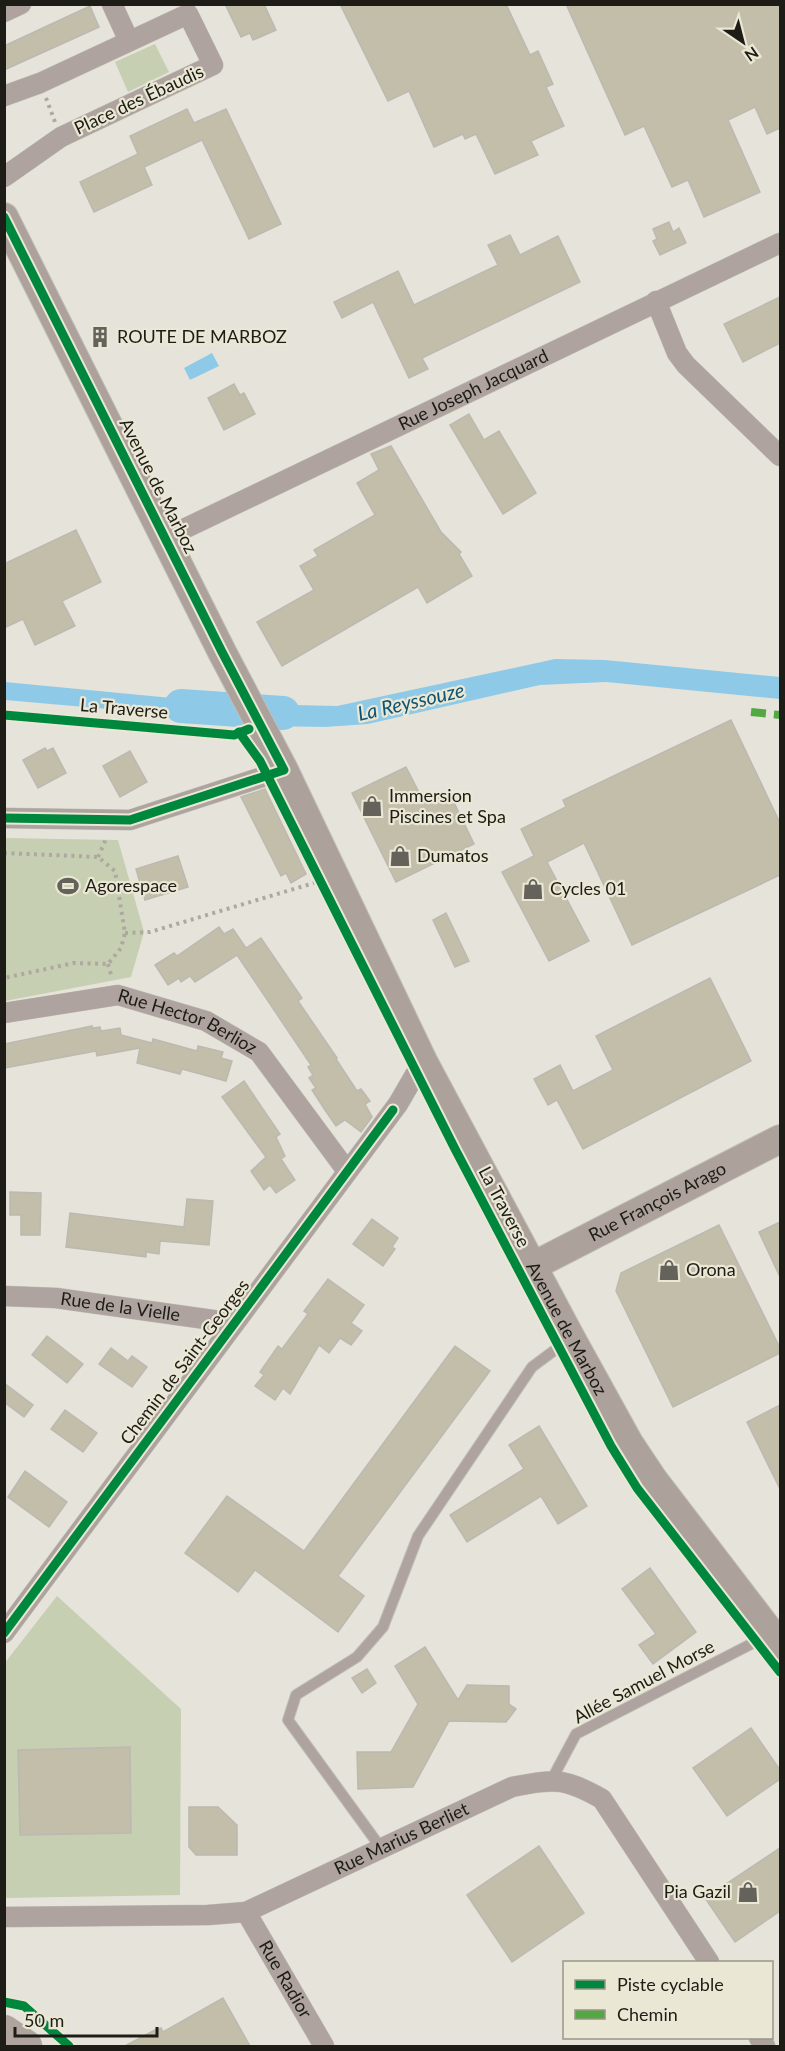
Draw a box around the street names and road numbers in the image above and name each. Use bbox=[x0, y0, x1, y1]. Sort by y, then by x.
street label: Place des Ébaudis bbox=[70, 59, 207, 139]
street label: Rue Joseph Jacquard bbox=[394, 344, 551, 435]
street label: Avenue de Marboz bbox=[115, 414, 202, 557]
street label: La Traverse bbox=[79, 693, 169, 723]
street label: Rue Hector Berlioz bbox=[116, 984, 261, 1058]
street label: Rue François Arago bbox=[585, 1157, 730, 1246]
street label: La Traverse bbox=[474, 1162, 535, 1251]
street label: Avenue de Marboz bbox=[522, 1258, 612, 1399]
street label: Chemin de Saint-Georges bbox=[115, 1274, 254, 1448]
street label: Rue de la Vielle bbox=[59, 1287, 182, 1325]
street label: Allée Samuel Morse bbox=[569, 1635, 718, 1728]
street label: Rue Marius Berliet bbox=[330, 1797, 472, 1879]
street label: Rue Radior bbox=[255, 1936, 318, 2022]

